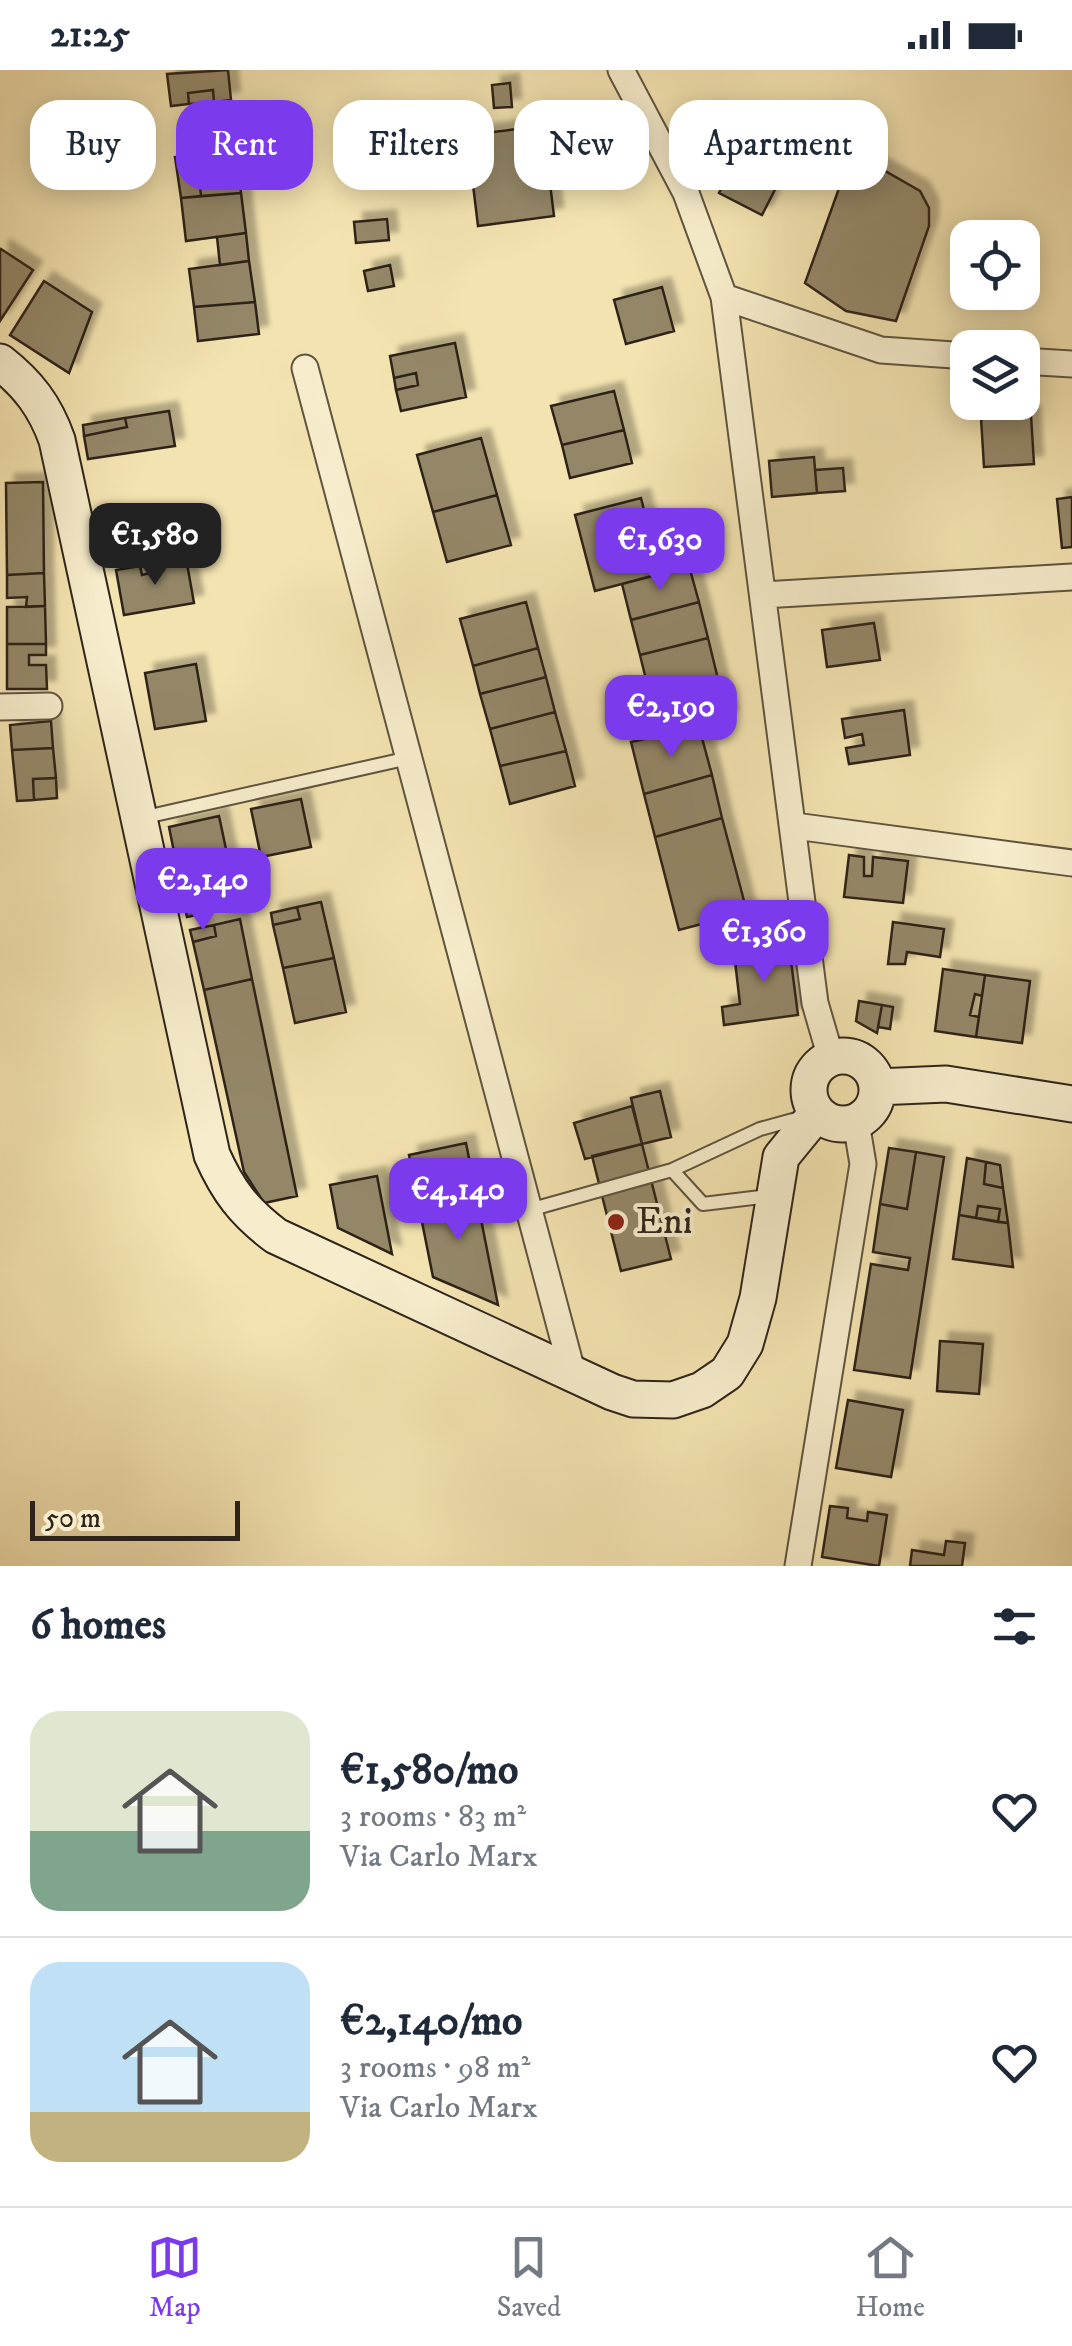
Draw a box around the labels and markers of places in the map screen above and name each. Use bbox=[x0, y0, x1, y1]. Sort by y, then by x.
pin: €1,580 bbox=[74, 503, 236, 588]
pin: €1,630 bbox=[579, 508, 741, 593]
pin: €2,190 bbox=[590, 675, 752, 760]
pin: €2,140 bbox=[122, 848, 284, 933]
pin: €1,360 bbox=[683, 900, 845, 985]
pin: €4,140 bbox=[377, 1158, 539, 1243]
place label: Eni bbox=[636, 1198, 693, 1246]
marker: Eni bbox=[605, 1211, 627, 1233]

